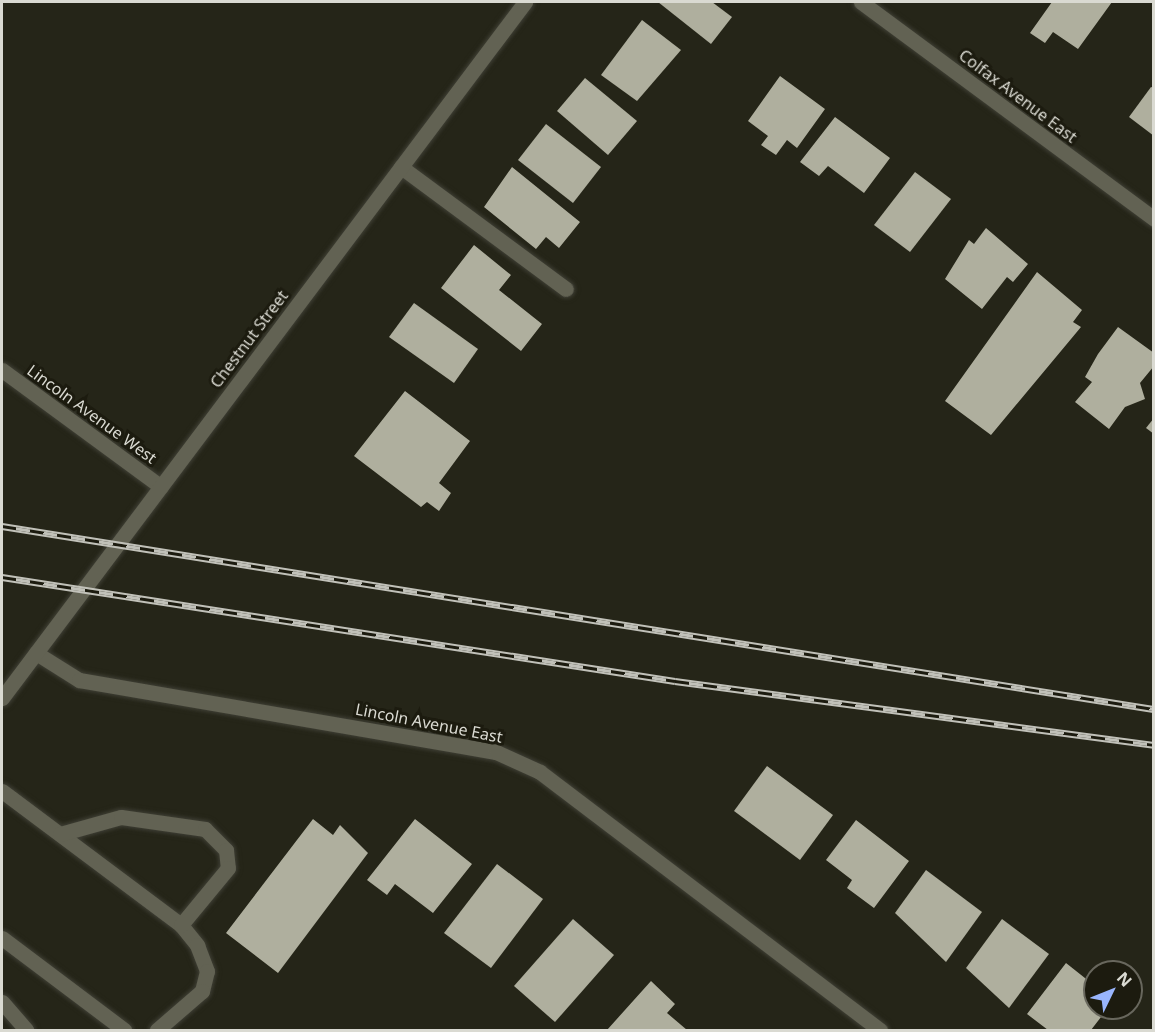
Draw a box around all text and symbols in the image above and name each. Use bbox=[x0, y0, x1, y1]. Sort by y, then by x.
street label: Colfax Avenue East bbox=[955, 45, 1081, 147]
street label: Chestnut Street bbox=[206, 287, 292, 391]
street label: Lincoln Avenue West bbox=[24, 361, 160, 467]
street label: Lincoln Avenue East bbox=[354, 699, 504, 747]
north arrow bbox=[1083, 960, 1143, 1020]
text: N bbox=[1112, 967, 1137, 991]

